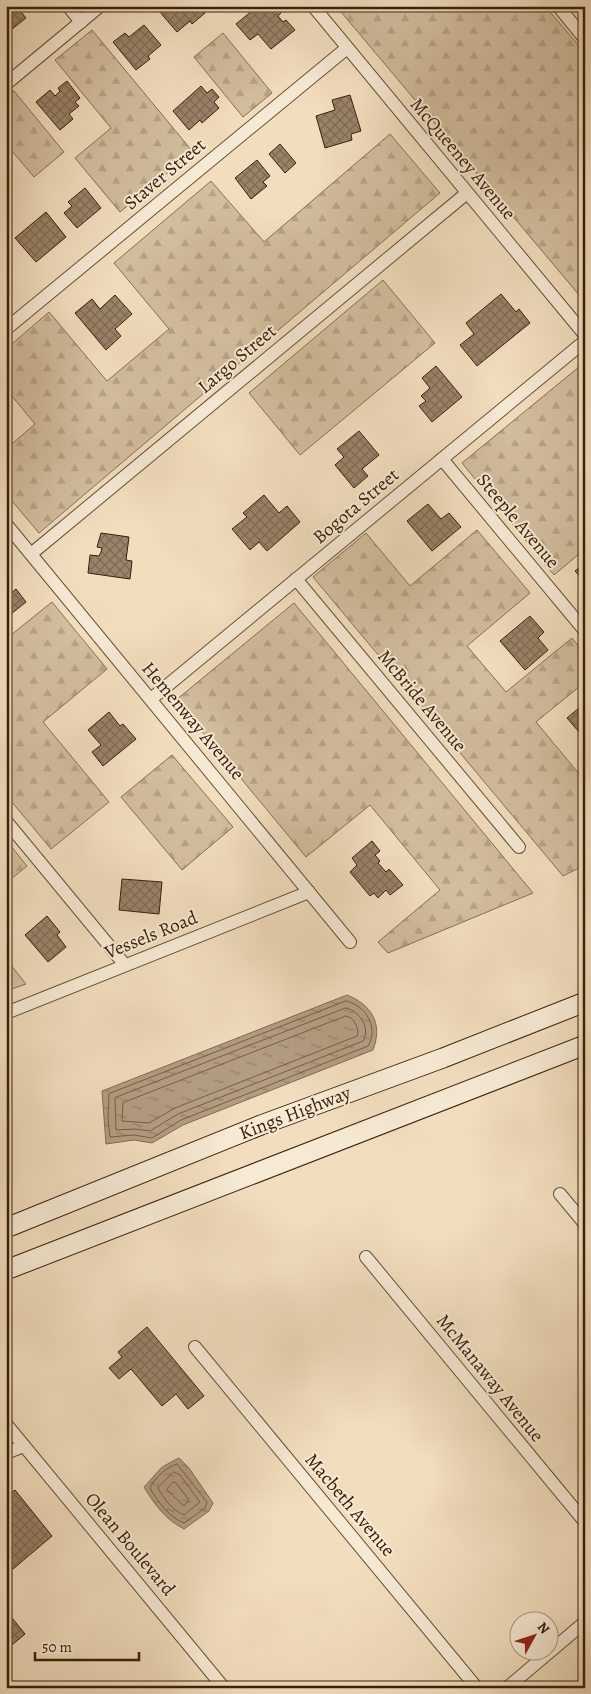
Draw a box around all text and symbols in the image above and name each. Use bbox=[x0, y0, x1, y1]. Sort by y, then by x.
street label: McQueeney Avenue bbox=[404, 92, 522, 226]
street label: Staver Street bbox=[119, 132, 211, 216]
street label: Largo Street bbox=[192, 318, 282, 400]
street label: Bogota Street bbox=[307, 462, 405, 550]
street label: Steeple Avenue bbox=[470, 468, 566, 574]
street label: McBride Avenue bbox=[372, 644, 472, 758]
street label: Hemenway Avenue bbox=[136, 656, 250, 786]
street label: Vessels Road bbox=[100, 904, 202, 966]
street label: Kings Highway bbox=[236, 1080, 355, 1146]
street label: McManaway Avenue bbox=[430, 1308, 550, 1448]
street label: Macbeth Avenue bbox=[299, 1448, 401, 1562]
street label: Olean Boulevard bbox=[79, 1487, 181, 1602]
north arrow bbox=[508, 1612, 558, 1662]
text: N bbox=[533, 1618, 554, 1638]
scale bar bbox=[35, 1629, 139, 1661]
text: 50 m bbox=[42, 1637, 72, 1657]

